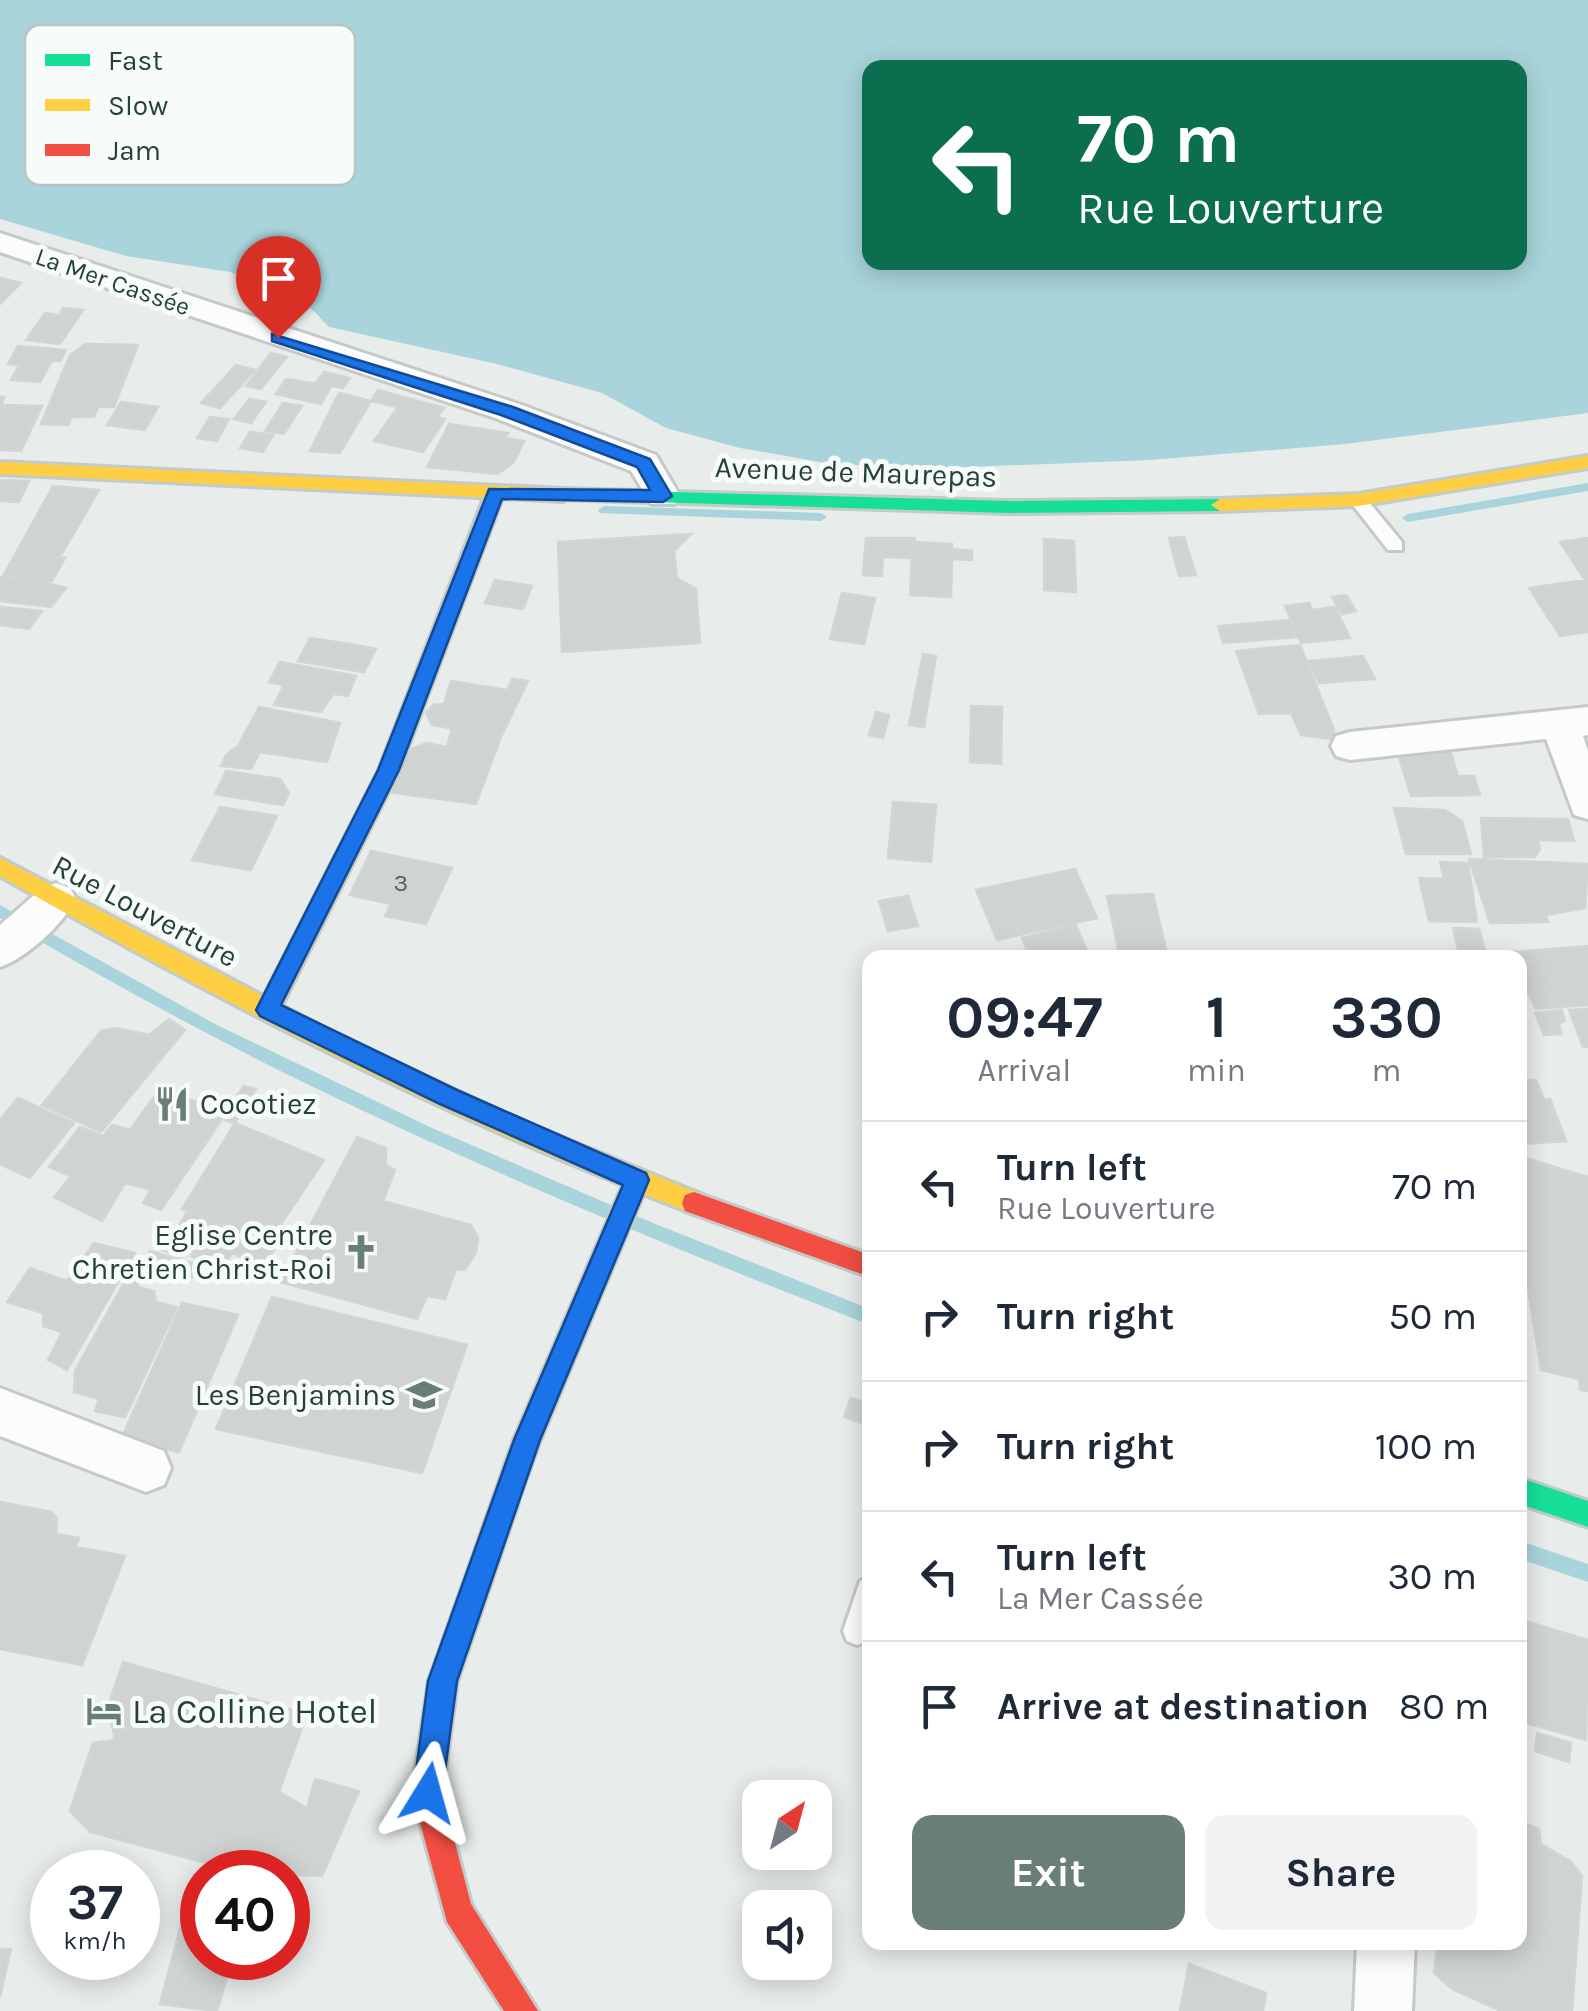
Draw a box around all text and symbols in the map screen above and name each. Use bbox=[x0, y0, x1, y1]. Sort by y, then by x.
legend bbox=[25, 25, 355, 185]
text: Fast bbox=[108, 44, 163, 77]
text: Slow bbox=[108, 89, 168, 122]
text: 70 m bbox=[1077, 98, 1240, 180]
icon: left bbox=[912, 100, 1042, 230]
text: Jam bbox=[108, 134, 161, 167]
text: Rue Louverture bbox=[1077, 182, 1384, 234]
pin bbox=[236, 236, 321, 339]
street label: La Mer Cassée bbox=[32, 241, 194, 321]
icon: arrive bbox=[251, 251, 306, 306]
street label: Avenue de Maurepas bbox=[714, 449, 998, 495]
street label: Rue Louverture bbox=[46, 847, 244, 975]
house number: 3 bbox=[394, 868, 408, 897]
text: 09:47 bbox=[946, 982, 1103, 1052]
text: 1 bbox=[1206, 982, 1227, 1052]
text: 330 bbox=[1330, 982, 1443, 1052]
text: Arrival bbox=[978, 1052, 1071, 1089]
text: min bbox=[1187, 1052, 1246, 1089]
text: m bbox=[1371, 1052, 1401, 1089]
restaurant icon: Cocotiez bbox=[153, 1085, 191, 1123]
place label: Cocotiez bbox=[200, 1086, 317, 1122]
text: Turn left bbox=[997, 1145, 1147, 1190]
icon: left bbox=[912, 1159, 967, 1214]
text: 70 m bbox=[1392, 1164, 1477, 1209]
text: Rue Louverture bbox=[997, 1190, 1215, 1227]
place label: Eglise Centre Chretien Christ-Roi bbox=[72, 1217, 333, 1287]
church icon: Eglise Centre Chretien Christ-Roi bbox=[342, 1233, 380, 1271]
icon: right bbox=[912, 1289, 967, 1344]
text: Turn right bbox=[997, 1294, 1174, 1339]
text: 50 m bbox=[1388, 1294, 1477, 1339]
school or university icon: Les Benjamins bbox=[405, 1376, 443, 1414]
place label: Les Benjamins bbox=[195, 1377, 396, 1413]
icon: right bbox=[912, 1419, 967, 1474]
text: Turn right bbox=[997, 1424, 1174, 1469]
text: 100 m bbox=[1375, 1424, 1477, 1469]
text: Turn left bbox=[997, 1535, 1147, 1580]
icon: left bbox=[912, 1549, 967, 1604]
text: 30 m bbox=[1387, 1554, 1477, 1599]
text: La Mer Cassée bbox=[997, 1580, 1204, 1617]
icon: arrive bbox=[912, 1679, 967, 1734]
text: Arrive at destination bbox=[997, 1684, 1369, 1729]
text: 80 m bbox=[1399, 1684, 1489, 1729]
place label: La Colline Hotel bbox=[132, 1691, 377, 1732]
hotel icon: La Colline Hotel bbox=[85, 1692, 123, 1730]
position arrow bbox=[376, 1741, 480, 1845]
north arrow bbox=[742, 1780, 832, 1870]
map controls bbox=[742, 1780, 832, 1980]
button: Exit bbox=[912, 1815, 1185, 1930]
button: Share bbox=[1205, 1815, 1477, 1930]
speed limit sign: 40 bbox=[180, 1850, 310, 1980]
text: 37 bbox=[67, 1873, 123, 1932]
button: sound bbox=[742, 1890, 832, 1980]
text: km/h bbox=[63, 1926, 127, 1955]

